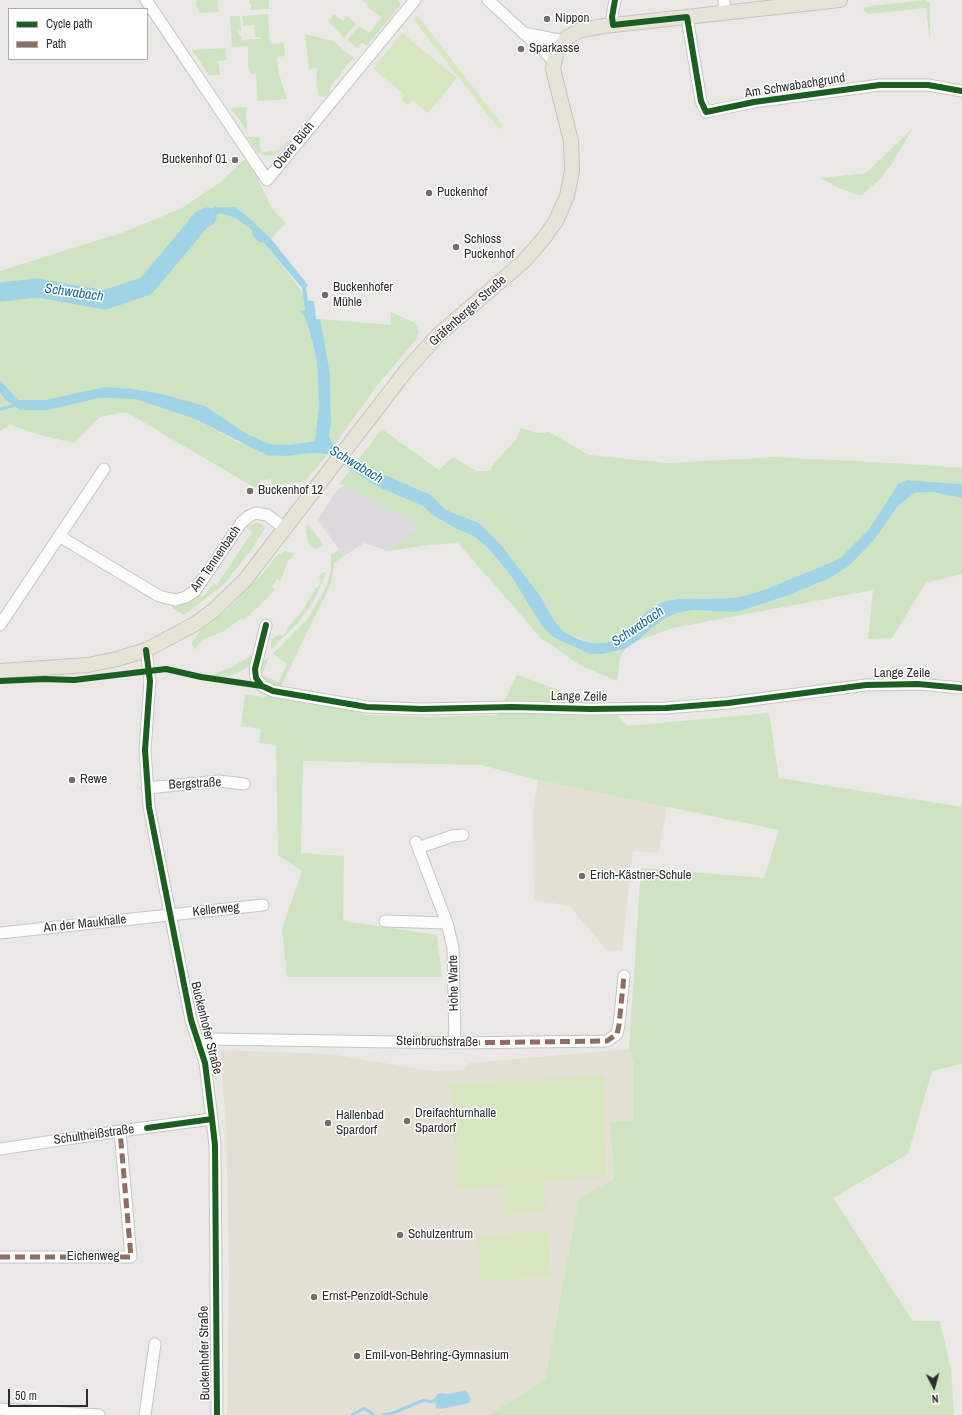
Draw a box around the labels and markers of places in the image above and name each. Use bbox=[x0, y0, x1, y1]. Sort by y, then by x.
place label: Nippon bbox=[555, 11, 589, 27]
marker: Nippon bbox=[542, 14, 552, 24]
place label: Sparkasse bbox=[529, 41, 579, 57]
marker: Sparkasse bbox=[516, 44, 526, 54]
place label: Buckenhof 01 bbox=[162, 152, 227, 168]
marker: Buckenhof 01 bbox=[230, 155, 240, 165]
place label: Puckenhof bbox=[437, 185, 487, 201]
marker: Puckenhof bbox=[424, 188, 434, 198]
place label: Schloss Puckenhof bbox=[464, 232, 514, 263]
marker: Schloss Puckenhof bbox=[451, 242, 461, 252]
place label: Buckenhofer Mühle bbox=[333, 280, 393, 311]
marker: Buckenhofer Mühle bbox=[320, 290, 330, 300]
place label: Buckenhof 12 bbox=[258, 483, 323, 499]
marker: Buckenhof 12 bbox=[245, 486, 255, 496]
place label: Rewe bbox=[80, 772, 107, 788]
marker: Rewe bbox=[67, 775, 77, 785]
place label: Erich-Kästner-Schule bbox=[590, 868, 691, 884]
marker: Erich-Kästner-Schule bbox=[577, 871, 587, 881]
place label: Dreifachturnhalle Spardorf bbox=[415, 1106, 496, 1137]
place label: Hallenbad Spardorf bbox=[336, 1108, 384, 1139]
marker: Dreifachturnhalle Spardorf bbox=[402, 1116, 412, 1126]
marker: Hallenbad Spardorf bbox=[323, 1118, 333, 1128]
place label: Schulzentrum bbox=[408, 1227, 473, 1243]
marker: Schulzentrum bbox=[395, 1230, 405, 1240]
place label: Ernst-Penzoldt-Schule bbox=[322, 1289, 428, 1305]
marker: Ernst-Penzoldt-Schule bbox=[309, 1292, 319, 1302]
place label: Emil-von-Behring-Gymnasium bbox=[365, 1348, 509, 1364]
marker: Emil-von-Behring-Gymnasium bbox=[352, 1351, 362, 1361]

